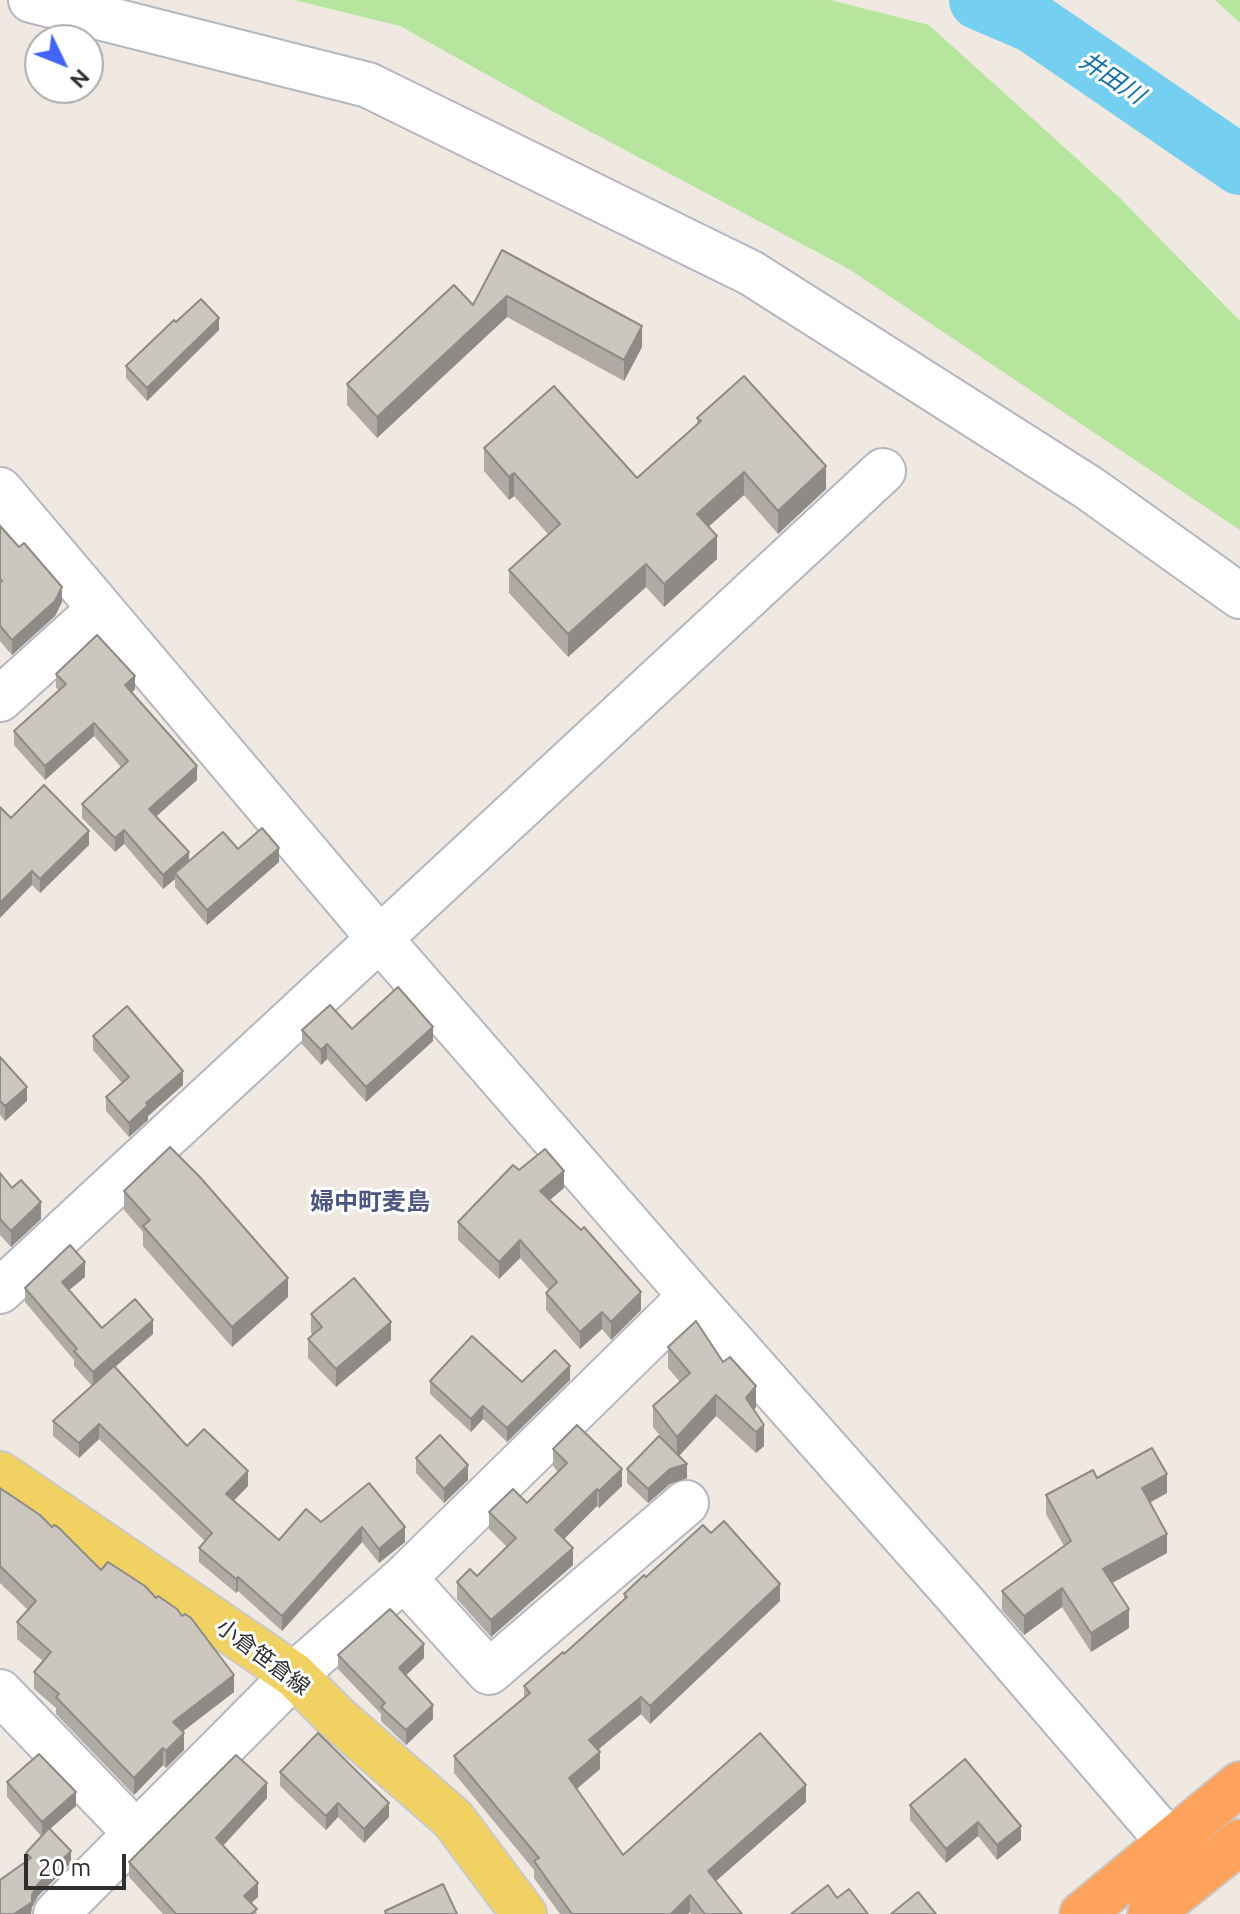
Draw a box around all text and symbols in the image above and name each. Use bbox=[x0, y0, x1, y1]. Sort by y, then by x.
north arrow bbox=[24, 24, 104, 104]
water label: 井田川 bbox=[1074, 46, 1150, 110]
text: N bbox=[66, 65, 95, 94]
district label: 婦中町麦島 bbox=[310, 1188, 430, 1216]
street label: 小倉笹倉線 bbox=[211, 1613, 315, 1701]
scale bar bbox=[28, 1838, 130, 1888]
text: 20 m bbox=[38, 1854, 91, 1881]

